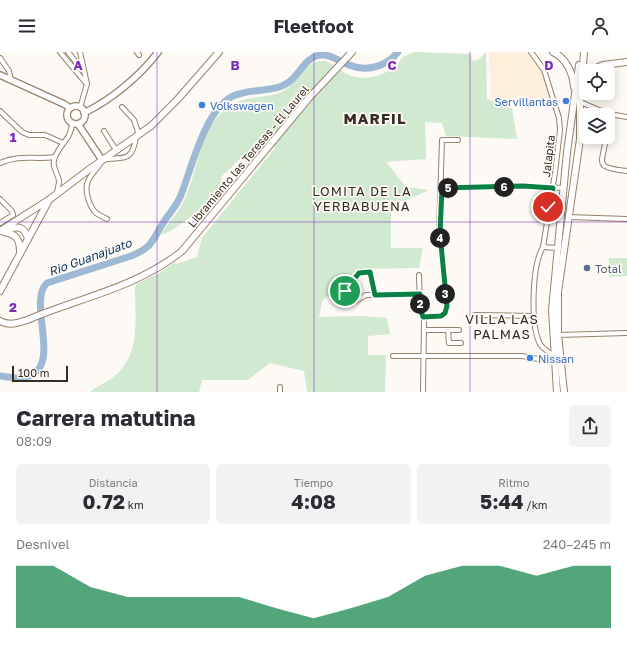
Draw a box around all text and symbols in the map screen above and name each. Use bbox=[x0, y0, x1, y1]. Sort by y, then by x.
icon: menu bbox=[16, 15, 38, 37]
text: Fleetfoot bbox=[273, 15, 354, 37]
icon: person bbox=[589, 15, 611, 37]
text: A bbox=[73, 57, 83, 73]
text: B bbox=[230, 57, 240, 73]
text: C bbox=[387, 57, 397, 73]
text: D bbox=[544, 57, 554, 73]
map controls bbox=[579, 64, 615, 144]
button: locate bbox=[579, 64, 615, 100]
street label: Libramiento las Teresas - El Laurel bbox=[185, 82, 311, 229]
place label: Servillantas bbox=[494, 95, 558, 108]
marker: Servillantas bbox=[561, 96, 571, 106]
place label: Volkswagen bbox=[210, 99, 274, 112]
marker: Volkswagen bbox=[197, 100, 207, 110]
button: layers bbox=[579, 108, 615, 144]
district label: MARFIL bbox=[343, 109, 407, 127]
text: 1 bbox=[10, 129, 17, 145]
street label: Jalapita bbox=[539, 134, 557, 178]
pin: 6 bbox=[494, 177, 514, 197]
pin: 5 bbox=[438, 178, 458, 198]
text: 6 bbox=[501, 180, 508, 193]
text: 5 bbox=[445, 181, 451, 194]
district label: LOMITA DE LA YERBABUENA bbox=[312, 183, 412, 214]
pin bbox=[531, 190, 565, 224]
icon: check bbox=[537, 196, 559, 218]
pin: 4 bbox=[430, 228, 450, 248]
text: 4 bbox=[437, 231, 443, 244]
water label: Rio Guanajuato bbox=[46, 235, 134, 279]
place label: Total bbox=[595, 262, 622, 275]
marker: Total bbox=[582, 263, 592, 273]
pin bbox=[328, 274, 362, 308]
icon: arrive bbox=[334, 280, 356, 302]
pin: 3 bbox=[435, 284, 455, 304]
text: 3 bbox=[442, 287, 448, 300]
pin: 2 bbox=[410, 294, 430, 314]
text: 2 bbox=[417, 297, 423, 310]
text: 2 bbox=[9, 299, 17, 315]
district label: VILLA LAS PALMAS bbox=[465, 311, 539, 342]
place label: Nissan bbox=[538, 352, 574, 365]
marker: Nissan bbox=[525, 353, 535, 363]
scale bar bbox=[12, 364, 68, 383]
text: 100 m bbox=[18, 366, 49, 379]
text: Carrera matutina bbox=[16, 404, 196, 431]
button: share bbox=[569, 405, 611, 447]
text: 08:09 bbox=[16, 433, 52, 449]
text: Distancia bbox=[89, 476, 138, 489]
text: Tiempo bbox=[294, 476, 333, 489]
text: Ritmo bbox=[498, 476, 529, 489]
text: 0.72 bbox=[83, 489, 125, 513]
text: 4:08 bbox=[291, 489, 336, 513]
text: 5:44 bbox=[480, 489, 524, 513]
text: km bbox=[125, 498, 144, 511]
text: /km bbox=[524, 498, 548, 511]
text: Desnivel bbox=[16, 536, 70, 552]
text: 240–245 m bbox=[543, 536, 611, 552]

